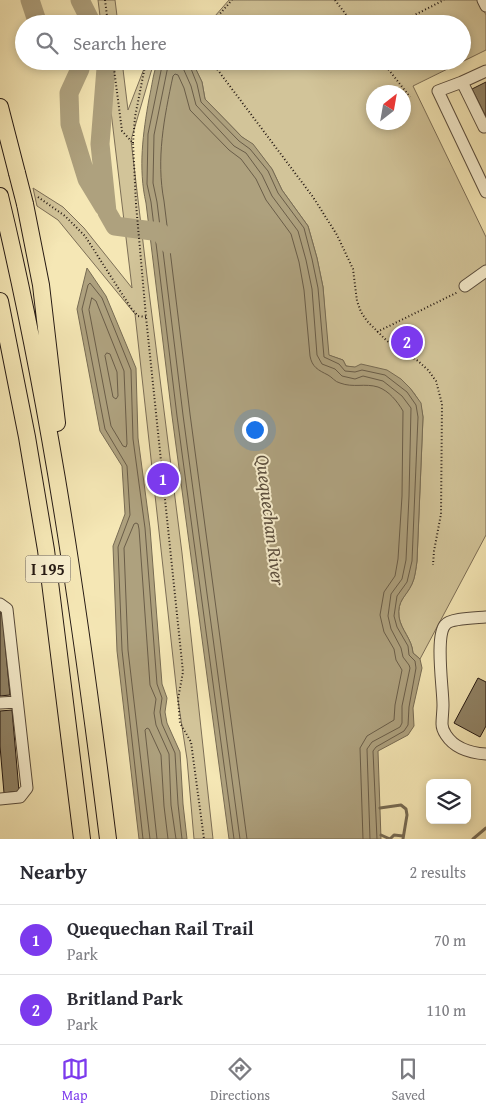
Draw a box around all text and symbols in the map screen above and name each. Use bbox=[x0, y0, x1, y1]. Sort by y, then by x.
search box bbox=[15, 15, 471, 70]
icon: search bbox=[33, 29, 61, 57]
text: Search here bbox=[73, 29, 167, 57]
north arrow bbox=[366, 85, 411, 130]
pin: 2 bbox=[391, 323, 423, 361]
your location bbox=[242, 417, 268, 443]
water label: Quequechan River bbox=[249, 453, 293, 588]
pin: 1 bbox=[147, 460, 179, 498]
road number: I 195 bbox=[26, 556, 70, 582]
map controls bbox=[426, 779, 471, 824]
button: layers bbox=[426, 779, 471, 824]
text: Nearby bbox=[20, 856, 87, 887]
text: 2 results bbox=[409, 860, 466, 884]
text: Quequechan Rail Trail bbox=[67, 914, 254, 942]
text: 1 bbox=[32, 928, 40, 952]
text: 70 m bbox=[434, 928, 466, 952]
text: Park bbox=[67, 942, 98, 966]
text: Britland Park bbox=[67, 984, 183, 1012]
text: 2 bbox=[32, 998, 40, 1022]
text: 110 m bbox=[426, 998, 466, 1022]
text: Park bbox=[67, 1012, 98, 1036]
tab: Map bbox=[61, 1055, 89, 1105]
tab: Directions bbox=[210, 1055, 270, 1105]
tab: Saved bbox=[391, 1055, 425, 1105]

